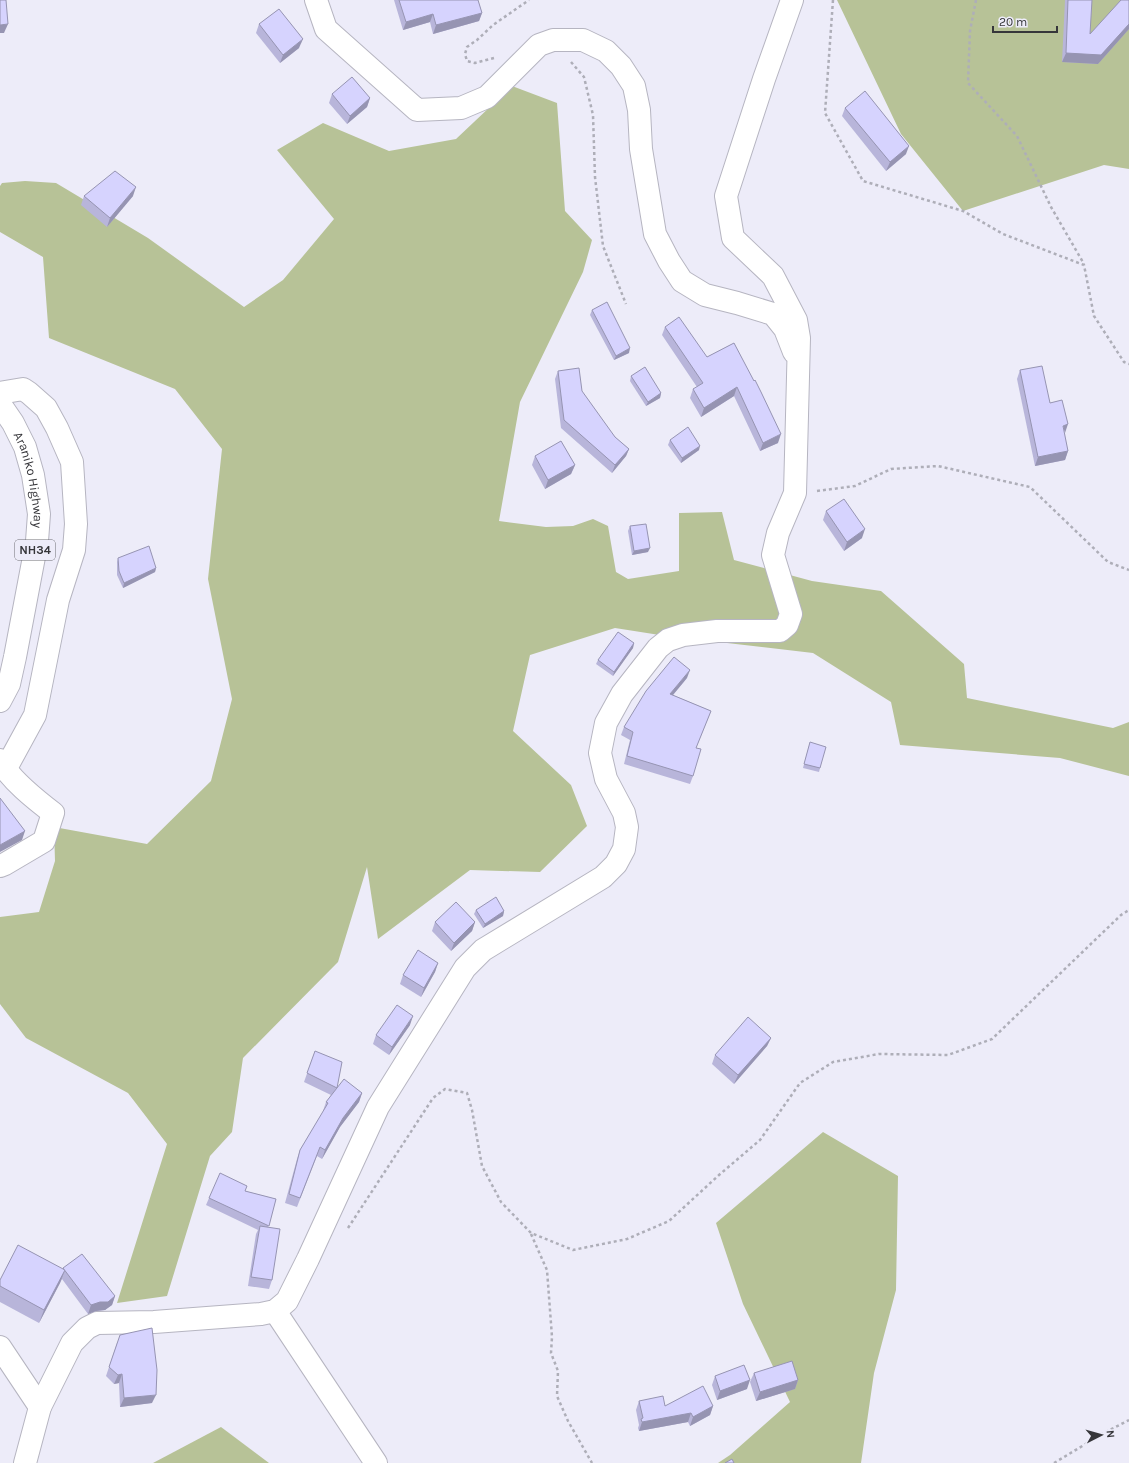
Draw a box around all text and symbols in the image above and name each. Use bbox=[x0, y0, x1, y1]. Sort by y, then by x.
scale bar bbox=[993, 8, 1057, 34]
text: 20 m bbox=[999, 15, 1027, 29]
street label: Araniko Highway bbox=[11, 429, 46, 529]
road number: NH34 bbox=[15, 540, 55, 560]
north arrow bbox=[1081, 1415, 1121, 1455]
text: N bbox=[1104, 1429, 1117, 1439]

